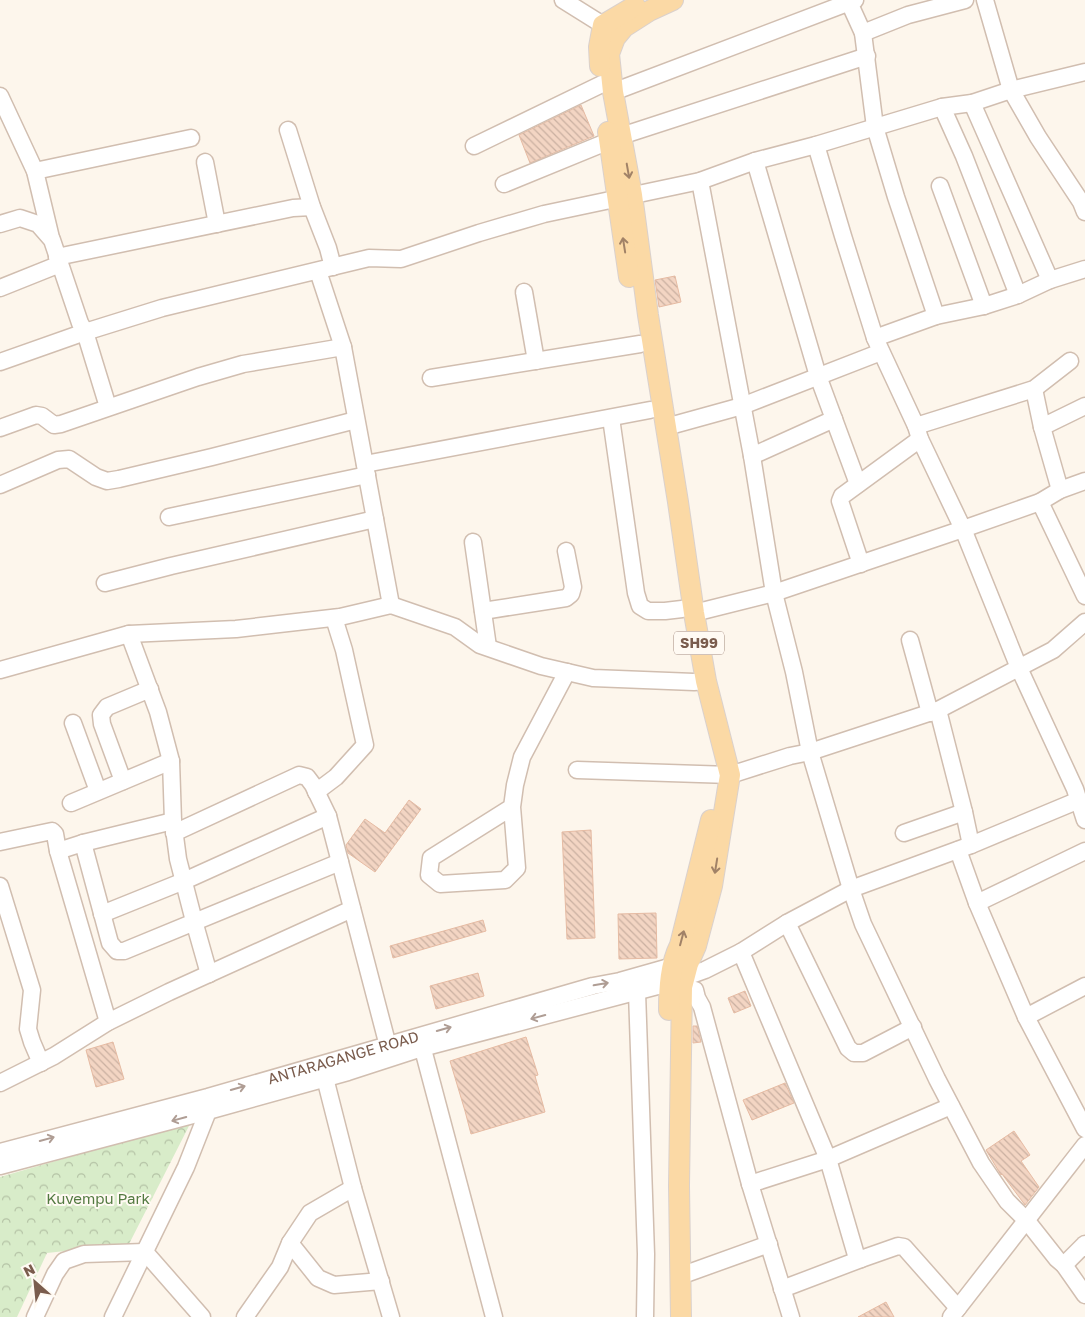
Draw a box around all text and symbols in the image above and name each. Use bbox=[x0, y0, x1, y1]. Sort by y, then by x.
one-way arrow bbox=[623, 163, 633, 179]
one-way arrow bbox=[619, 238, 629, 254]
road number: SH99 bbox=[674, 632, 724, 654]
one-way arrow bbox=[710, 858, 720, 874]
one-way arrow bbox=[677, 930, 687, 946]
one-way arrow bbox=[592, 979, 608, 989]
one-way arrow bbox=[530, 1013, 546, 1022]
one-way arrow bbox=[436, 1023, 452, 1033]
street label: ANTARAGANGE ROAD bbox=[265, 1027, 421, 1087]
one-way arrow bbox=[229, 1083, 245, 1093]
one-way arrow bbox=[172, 1115, 188, 1124]
one-way arrow bbox=[39, 1134, 55, 1144]
park label: Kuvempu Park bbox=[46, 1189, 150, 1207]
north arrow bbox=[10, 1257, 60, 1307]
text: N bbox=[20, 1260, 37, 1280]

